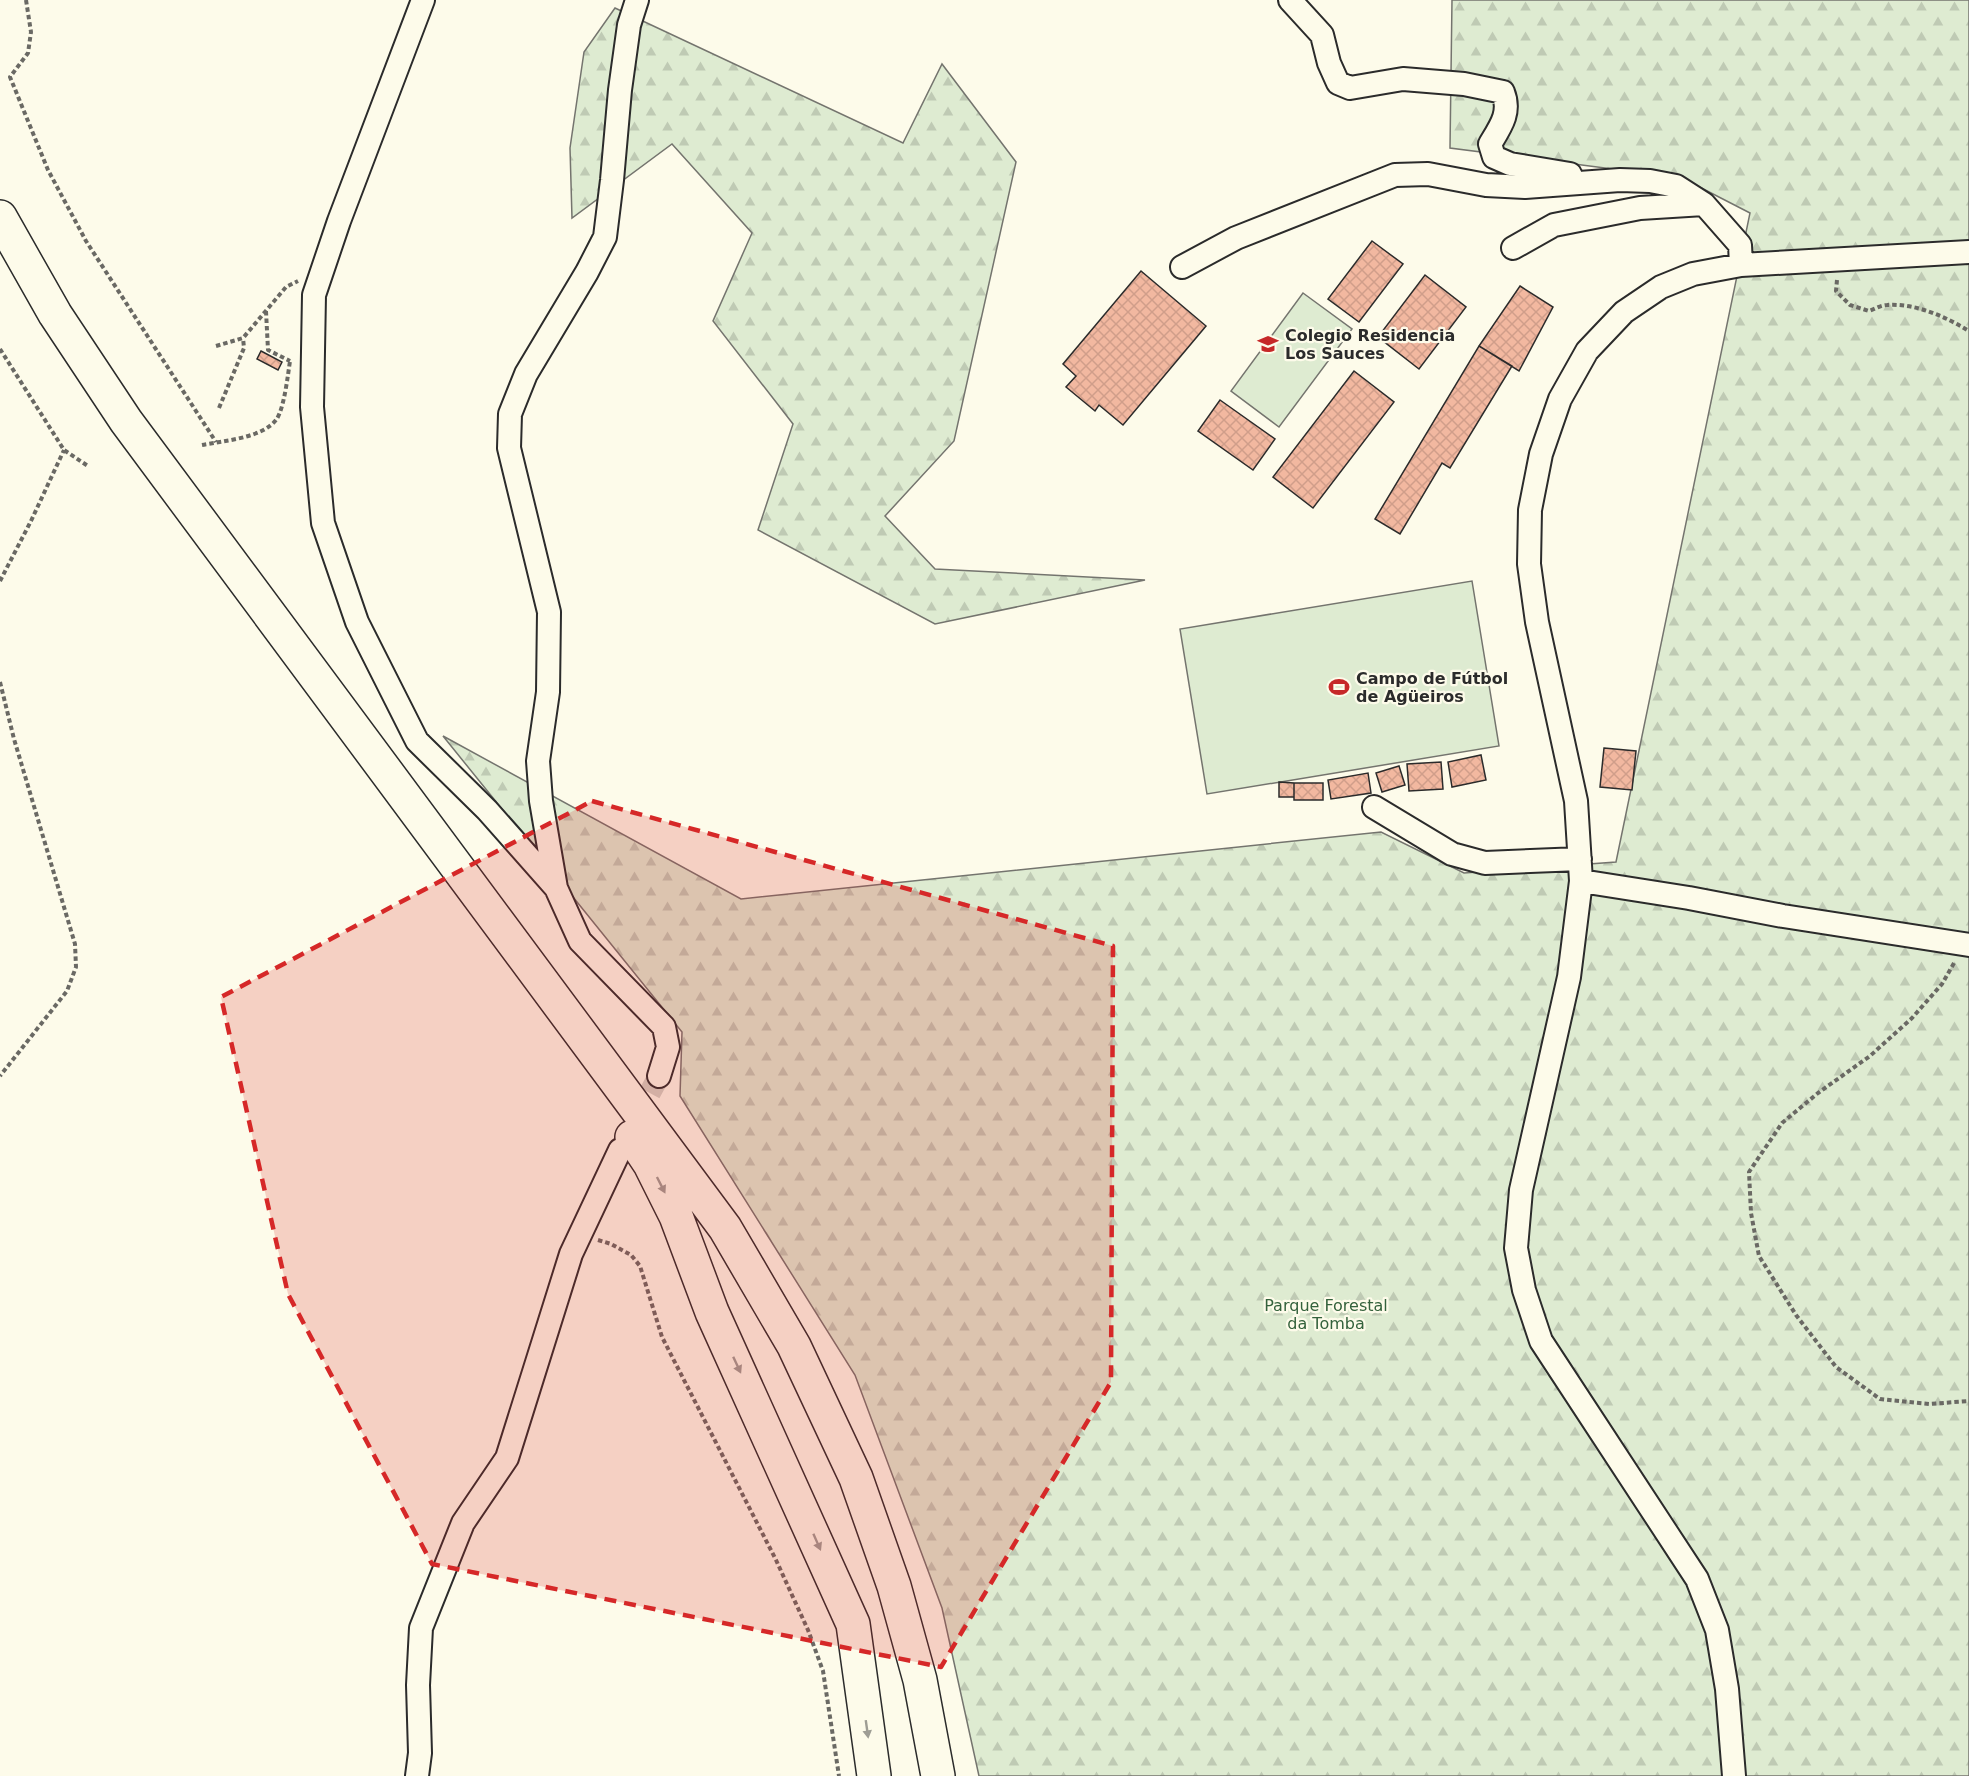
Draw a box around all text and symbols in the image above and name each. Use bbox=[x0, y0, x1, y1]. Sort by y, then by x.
place label: Colegio Residencia Los Sauces bbox=[1285, 326, 1455, 363]
school or university icon: Colegio Residencia Los Sauces bbox=[1256, 332, 1280, 356]
place label: Campo de Fútbol de Agüeiros bbox=[1356, 669, 1508, 706]
sports icon: Campo de Fútbol de Agüeiros bbox=[1327, 675, 1351, 699]
one-way arrow bbox=[656, 1177, 666, 1194]
park label: Parque Forestal da Tomba bbox=[1264, 1296, 1388, 1333]
one-way arrow bbox=[733, 1356, 742, 1373]
one-way arrow bbox=[812, 1534, 822, 1552]
one-way arrow bbox=[863, 1719, 872, 1738]

